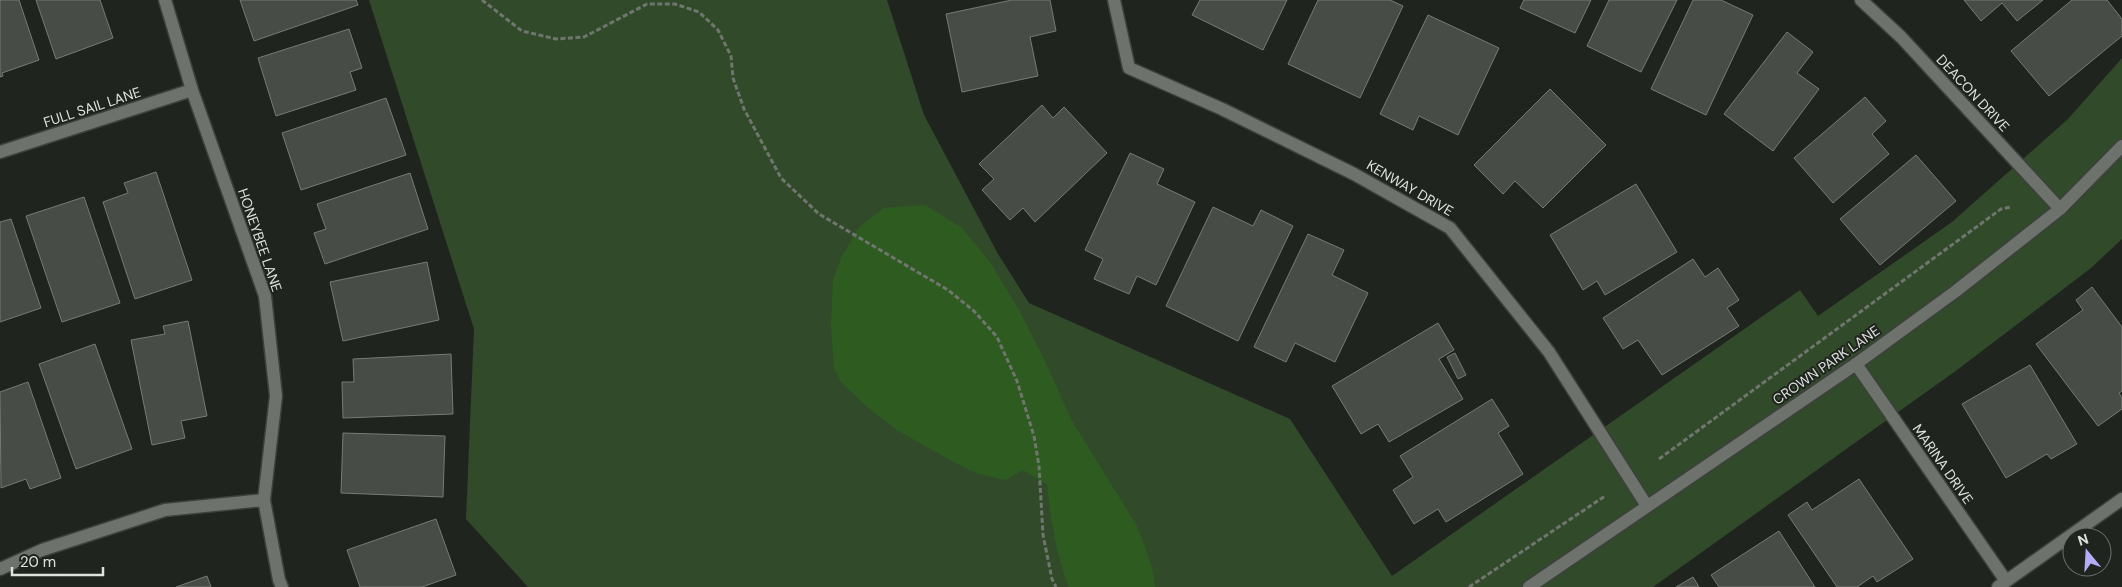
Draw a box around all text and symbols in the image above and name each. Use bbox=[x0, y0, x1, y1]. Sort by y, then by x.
street label: DEACON DRIVE bbox=[1933, 51, 2013, 135]
street label: FULL SAIL LANE bbox=[41, 83, 143, 131]
street label: KENWAY DRIVE bbox=[1364, 156, 1457, 220]
street label: HONEYBEE LANE bbox=[234, 186, 286, 294]
street label: CROWN PARK LANE bbox=[1769, 321, 1883, 409]
street label: MARINA DRIVE bbox=[1909, 420, 1977, 508]
north arrow bbox=[2062, 527, 2112, 577]
text: N bbox=[2075, 529, 2091, 550]
scale bar bbox=[12, 544, 104, 576]
text: 20 m bbox=[20, 552, 56, 572]

